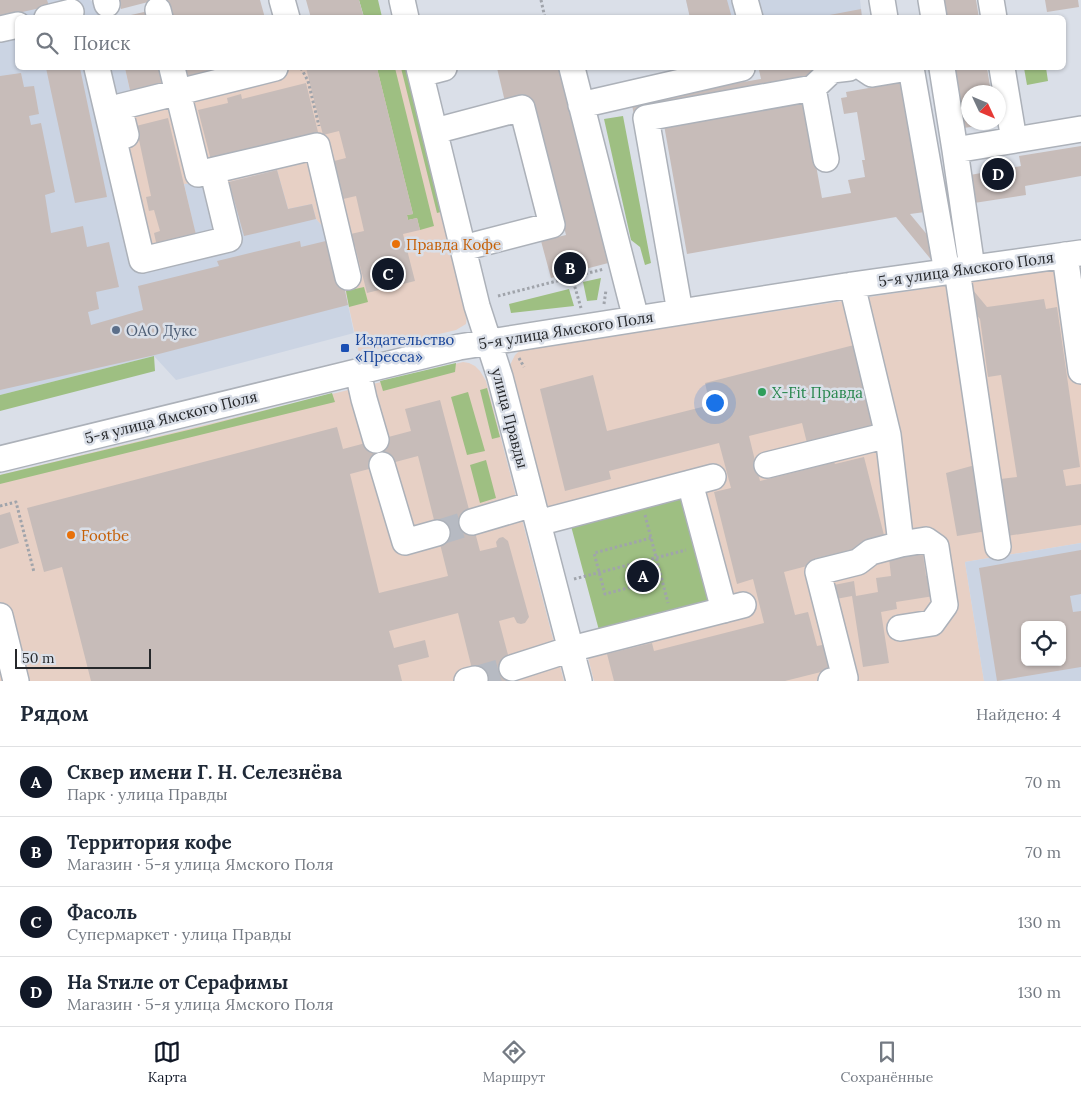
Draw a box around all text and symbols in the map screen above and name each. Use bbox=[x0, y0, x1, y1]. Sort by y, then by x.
search box bbox=[15, 15, 1066, 70]
icon: search bbox=[33, 29, 61, 57]
text: Поиск bbox=[73, 31, 130, 55]
north arrow bbox=[961, 85, 1006, 130]
pin: D bbox=[982, 155, 1014, 193]
place label: Правда Кофе bbox=[406, 235, 501, 254]
marker: Правда Кофе bbox=[390, 238, 402, 250]
street label: 5-я улица Ямского Поля bbox=[877, 247, 1055, 291]
pin: B bbox=[554, 249, 586, 287]
pin: C bbox=[372, 255, 404, 293]
street label: 5-я улица Ямского Поля bbox=[477, 307, 655, 353]
place label: OAO Дукс bbox=[126, 321, 197, 340]
marker: OAO Дукс bbox=[110, 324, 122, 336]
place label: Издательство «Пресса» bbox=[355, 330, 455, 366]
marker: Издательство «Пресса» bbox=[339, 342, 351, 354]
street label: улица Правды bbox=[487, 366, 533, 470]
place label: X-Fit Правда bbox=[772, 383, 863, 402]
street label: 5-я улица Ямского Поля bbox=[83, 386, 259, 448]
marker: X-Fit Правда bbox=[756, 386, 768, 398]
your location bbox=[702, 390, 728, 416]
place label: Footbe bbox=[81, 526, 129, 545]
marker: Footbe bbox=[65, 529, 77, 541]
pin: A bbox=[627, 557, 659, 595]
map controls bbox=[1021, 621, 1066, 666]
button: locate bbox=[1021, 621, 1066, 666]
scale bar bbox=[15, 646, 151, 669]
text: 50 m bbox=[22, 649, 55, 667]
text: Рядом bbox=[20, 700, 89, 727]
text: Найдено: 4 bbox=[976, 704, 1061, 724]
text: Сквер имени Г. Н. Селезнёва bbox=[67, 760, 342, 784]
text: A bbox=[31, 772, 41, 792]
text: 70 m bbox=[1025, 772, 1061, 792]
text: Парк · улица Правды bbox=[67, 784, 228, 804]
text: Территория кофе bbox=[67, 830, 232, 854]
text: B bbox=[31, 842, 41, 862]
text: 70 m bbox=[1025, 842, 1061, 862]
text: Магазин · 5-я улица Ямского Поля bbox=[67, 854, 334, 874]
text: Фасоль bbox=[67, 900, 137, 924]
text: C bbox=[30, 912, 42, 932]
text: 130 m bbox=[1018, 912, 1061, 932]
text: Супермаркет · улица Правды bbox=[67, 924, 292, 944]
text: На Sтиле от Серафимы bbox=[67, 970, 288, 994]
text: D bbox=[30, 982, 42, 1002]
text: 130 m bbox=[1018, 982, 1061, 1002]
text: Магазин · 5-я улица Ямского Поля bbox=[67, 994, 334, 1014]
tab: Карта bbox=[148, 1038, 187, 1086]
tab: Маршрут bbox=[482, 1038, 545, 1086]
tab: Сохранённые bbox=[841, 1038, 933, 1086]

